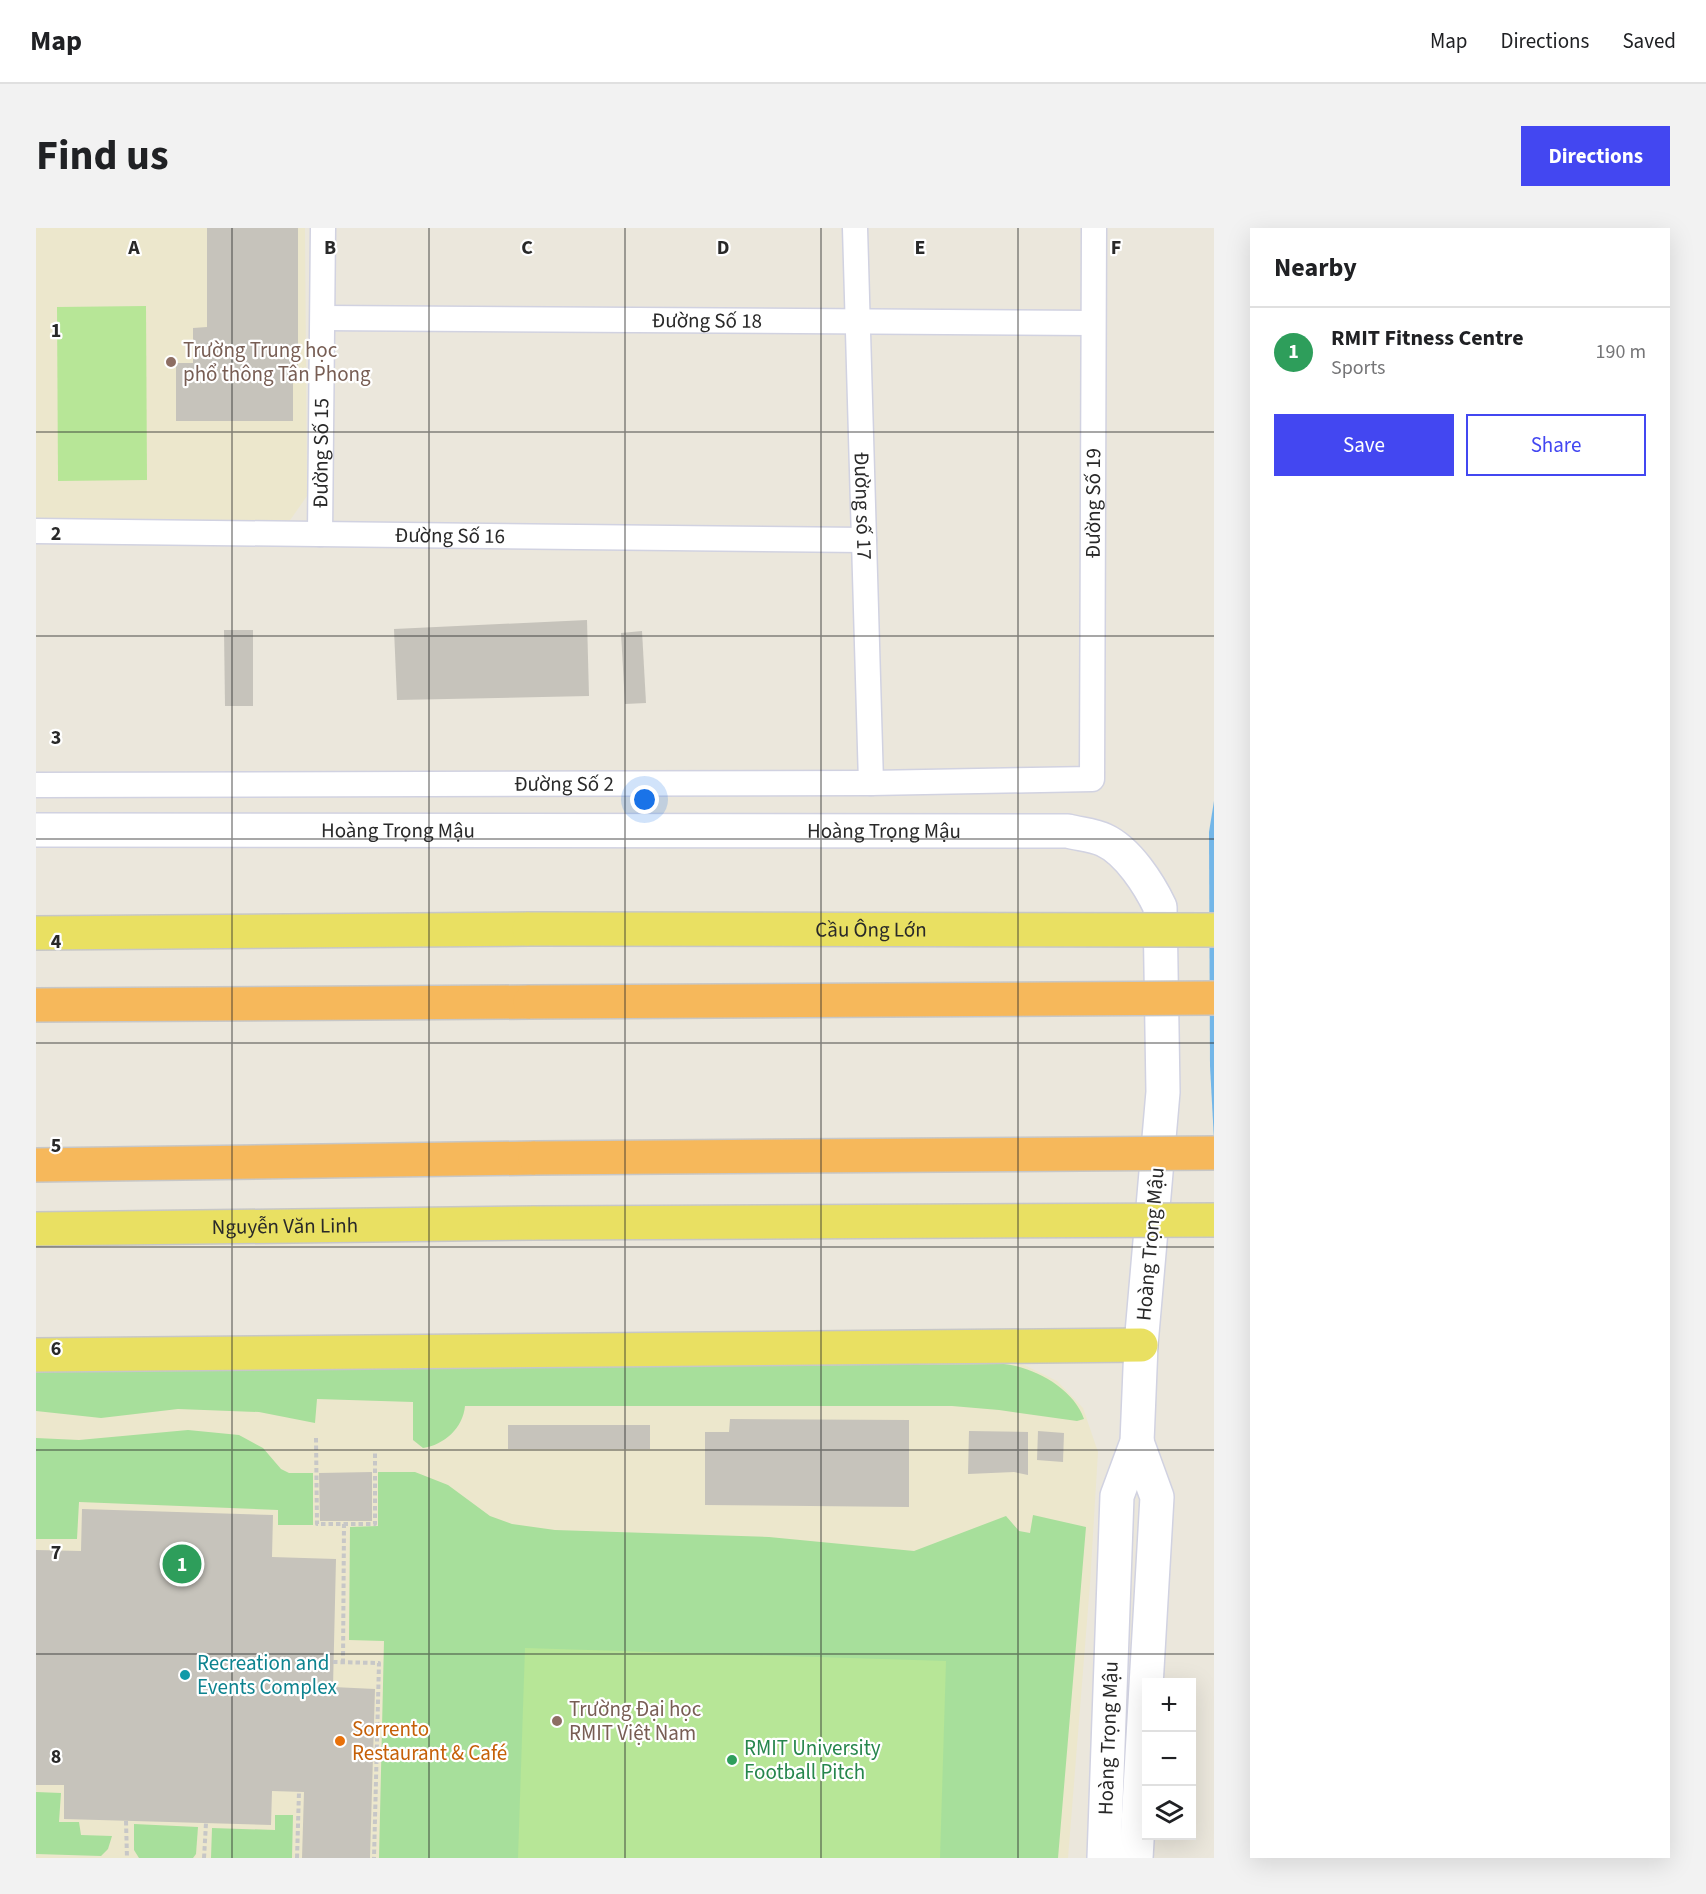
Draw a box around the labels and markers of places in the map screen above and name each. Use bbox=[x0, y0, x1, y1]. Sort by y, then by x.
place label: Trường Trung học phổ thông Tân Phong bbox=[183, 335, 371, 389]
marker: Trường Trung học phổ thông Tân Phong bbox=[164, 355, 178, 369]
pin: 1 bbox=[162, 1542, 202, 1586]
place label: Recreation and Events Complex bbox=[197, 1648, 337, 1702]
marker: Recreation and Events Complex bbox=[178, 1668, 192, 1682]
place label: Trường Đại học RMIT Việt Nam bbox=[569, 1694, 702, 1748]
place label: Sorrento Restaurant & Café bbox=[352, 1714, 507, 1768]
marker: Trường Đại học RMIT Việt Nam bbox=[550, 1714, 564, 1728]
place label: RMIT University Football Pitch bbox=[744, 1733, 881, 1787]
marker: Sorrento Restaurant & Café bbox=[333, 1734, 347, 1748]
marker: RMIT University Football Pitch bbox=[725, 1753, 739, 1767]

